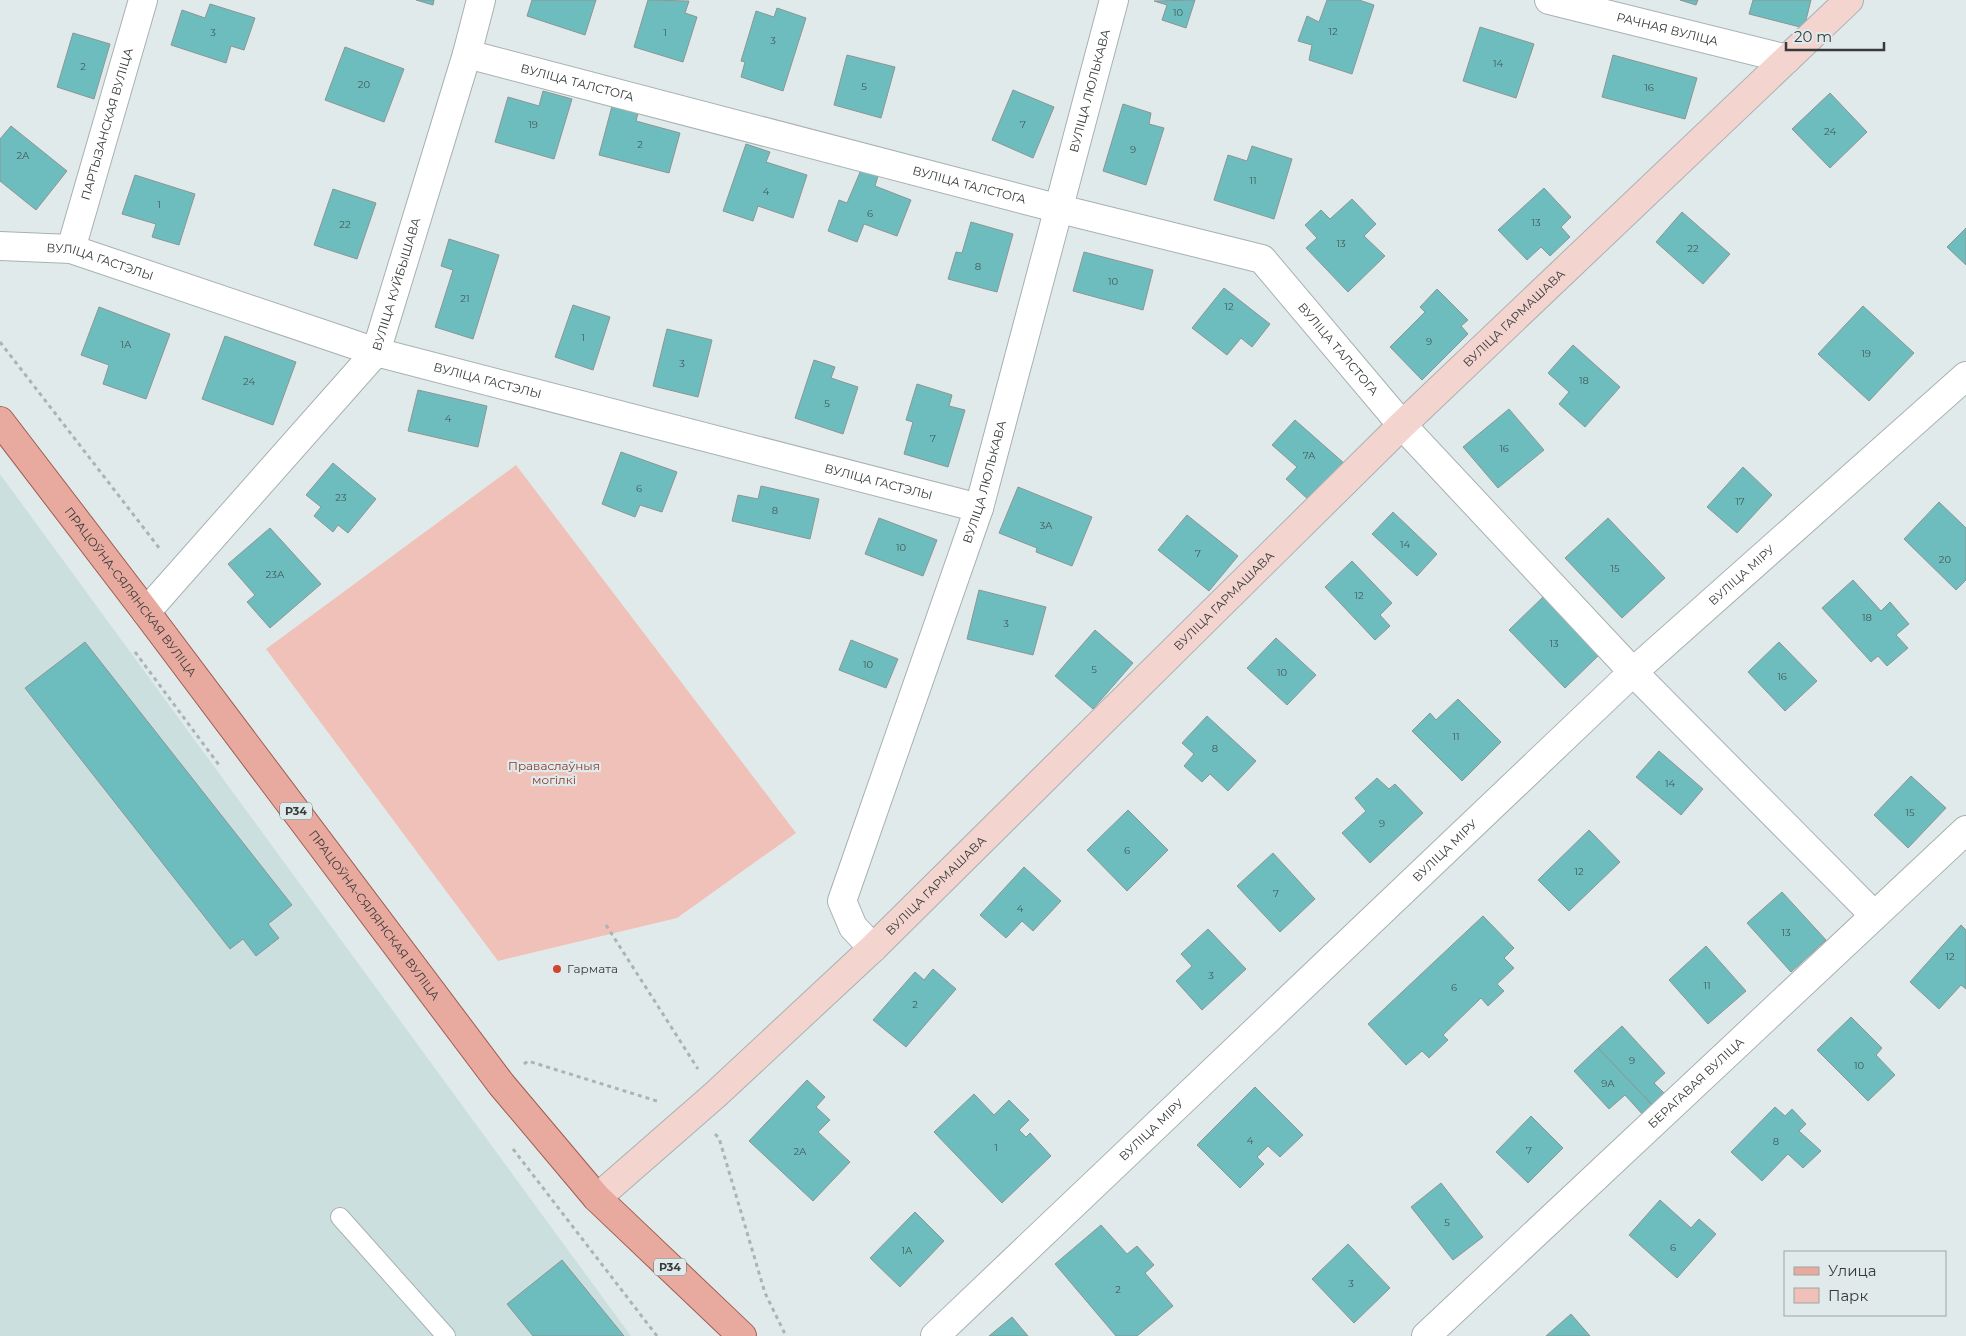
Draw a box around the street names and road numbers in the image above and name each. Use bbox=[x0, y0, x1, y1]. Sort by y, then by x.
street label: РАЧНАЯ ВУЛІЦА bbox=[1615, 9, 1720, 49]
street label: ВУЛІЦА ЛЮЛЬКАВА bbox=[1066, 27, 1113, 154]
street label: ПАРТЫЗАНСКАЯ ВУЛІЦА bbox=[78, 46, 136, 202]
street label: ВУЛІЦА ТАЛСТОГА bbox=[519, 60, 636, 104]
street label: ВУЛІЦА ТАЛСТОГА bbox=[911, 163, 1028, 207]
street label: ВУЛІЦА КУЙБЫШАВА bbox=[369, 216, 424, 352]
street label: ВУЛІЦА ГАСТЭЛЫ bbox=[46, 240, 155, 283]
street label: ВУЛІЦА ГАРМАШАВА bbox=[1460, 266, 1568, 370]
street label: ВУЛІЦА ТАЛСТОГА bbox=[1295, 299, 1382, 398]
street label: ВУЛІЦА ГАСТЭЛЫ bbox=[432, 359, 543, 401]
street label: ВУЛІЦА ЛЮЛЬКАВА bbox=[959, 419, 1009, 545]
street label: ВУЛІЦА ГАСТЭЛЫ bbox=[823, 460, 934, 503]
street label: ПРАЦОЎНА-СЯЛЯНСКАЯ ВУЛІЦА bbox=[62, 504, 200, 679]
street label: ВУЛІЦА МІРУ bbox=[1705, 541, 1778, 608]
street label: ВУЛІЦА ГАРМАШАВА bbox=[1170, 548, 1277, 653]
road number: Р34 bbox=[280, 802, 312, 819]
street label: ВУЛІЦА МІРУ bbox=[1409, 816, 1481, 885]
street label: ПРАЦОЎНА-СЯЛЯНСКАЯ ВУЛІЦА bbox=[306, 827, 443, 1003]
street label: ВУЛІЦА ГАРМАШАВА bbox=[882, 833, 989, 938]
street label: БЕРАГАВАЯ ВУЛІЦА bbox=[1645, 1034, 1747, 1131]
street label: ВУЛІЦА МІРУ bbox=[1116, 1095, 1187, 1164]
road number: Р34 bbox=[654, 1258, 686, 1276]

